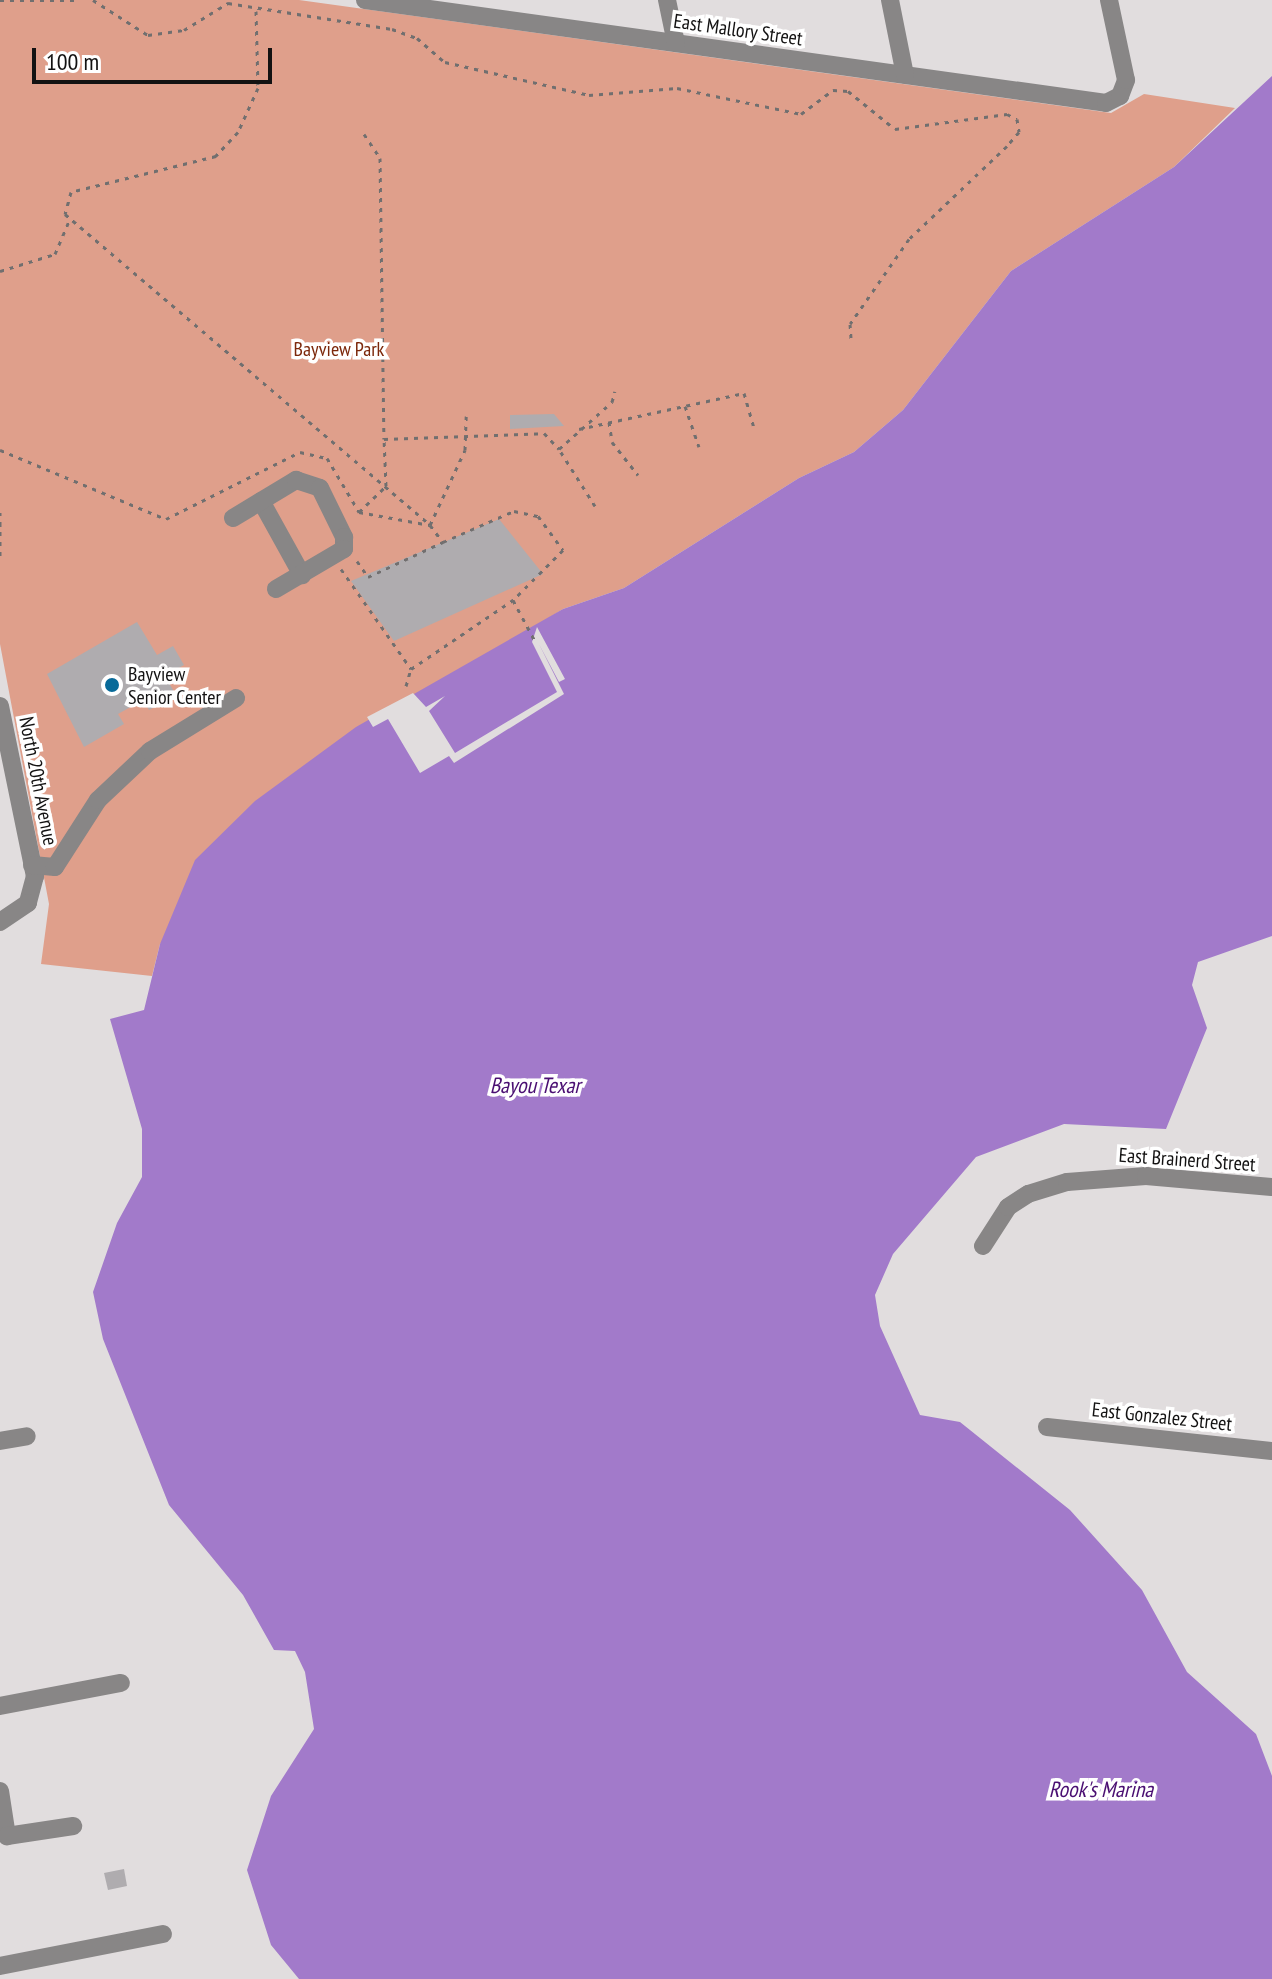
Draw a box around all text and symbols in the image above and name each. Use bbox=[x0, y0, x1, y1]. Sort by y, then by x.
street label: East Mallory Street bbox=[672, 9, 804, 51]
scale bar bbox=[36, 32, 276, 82]
text: 100 m bbox=[46, 46, 99, 77]
park label: Bayview Park bbox=[293, 337, 385, 361]
place label: Bayview Senior Center bbox=[128, 662, 221, 709]
marker: Bayview Senior Center bbox=[103, 676, 121, 694]
street label: North 20th Avenue bbox=[14, 714, 62, 848]
water label: Bayou Texar bbox=[489, 1073, 581, 1099]
street label: East Brainerd Street bbox=[1118, 1143, 1256, 1177]
street label: East Gonzalez Street bbox=[1091, 1398, 1233, 1436]
water label: Rook's Marina bbox=[1049, 1777, 1153, 1803]

